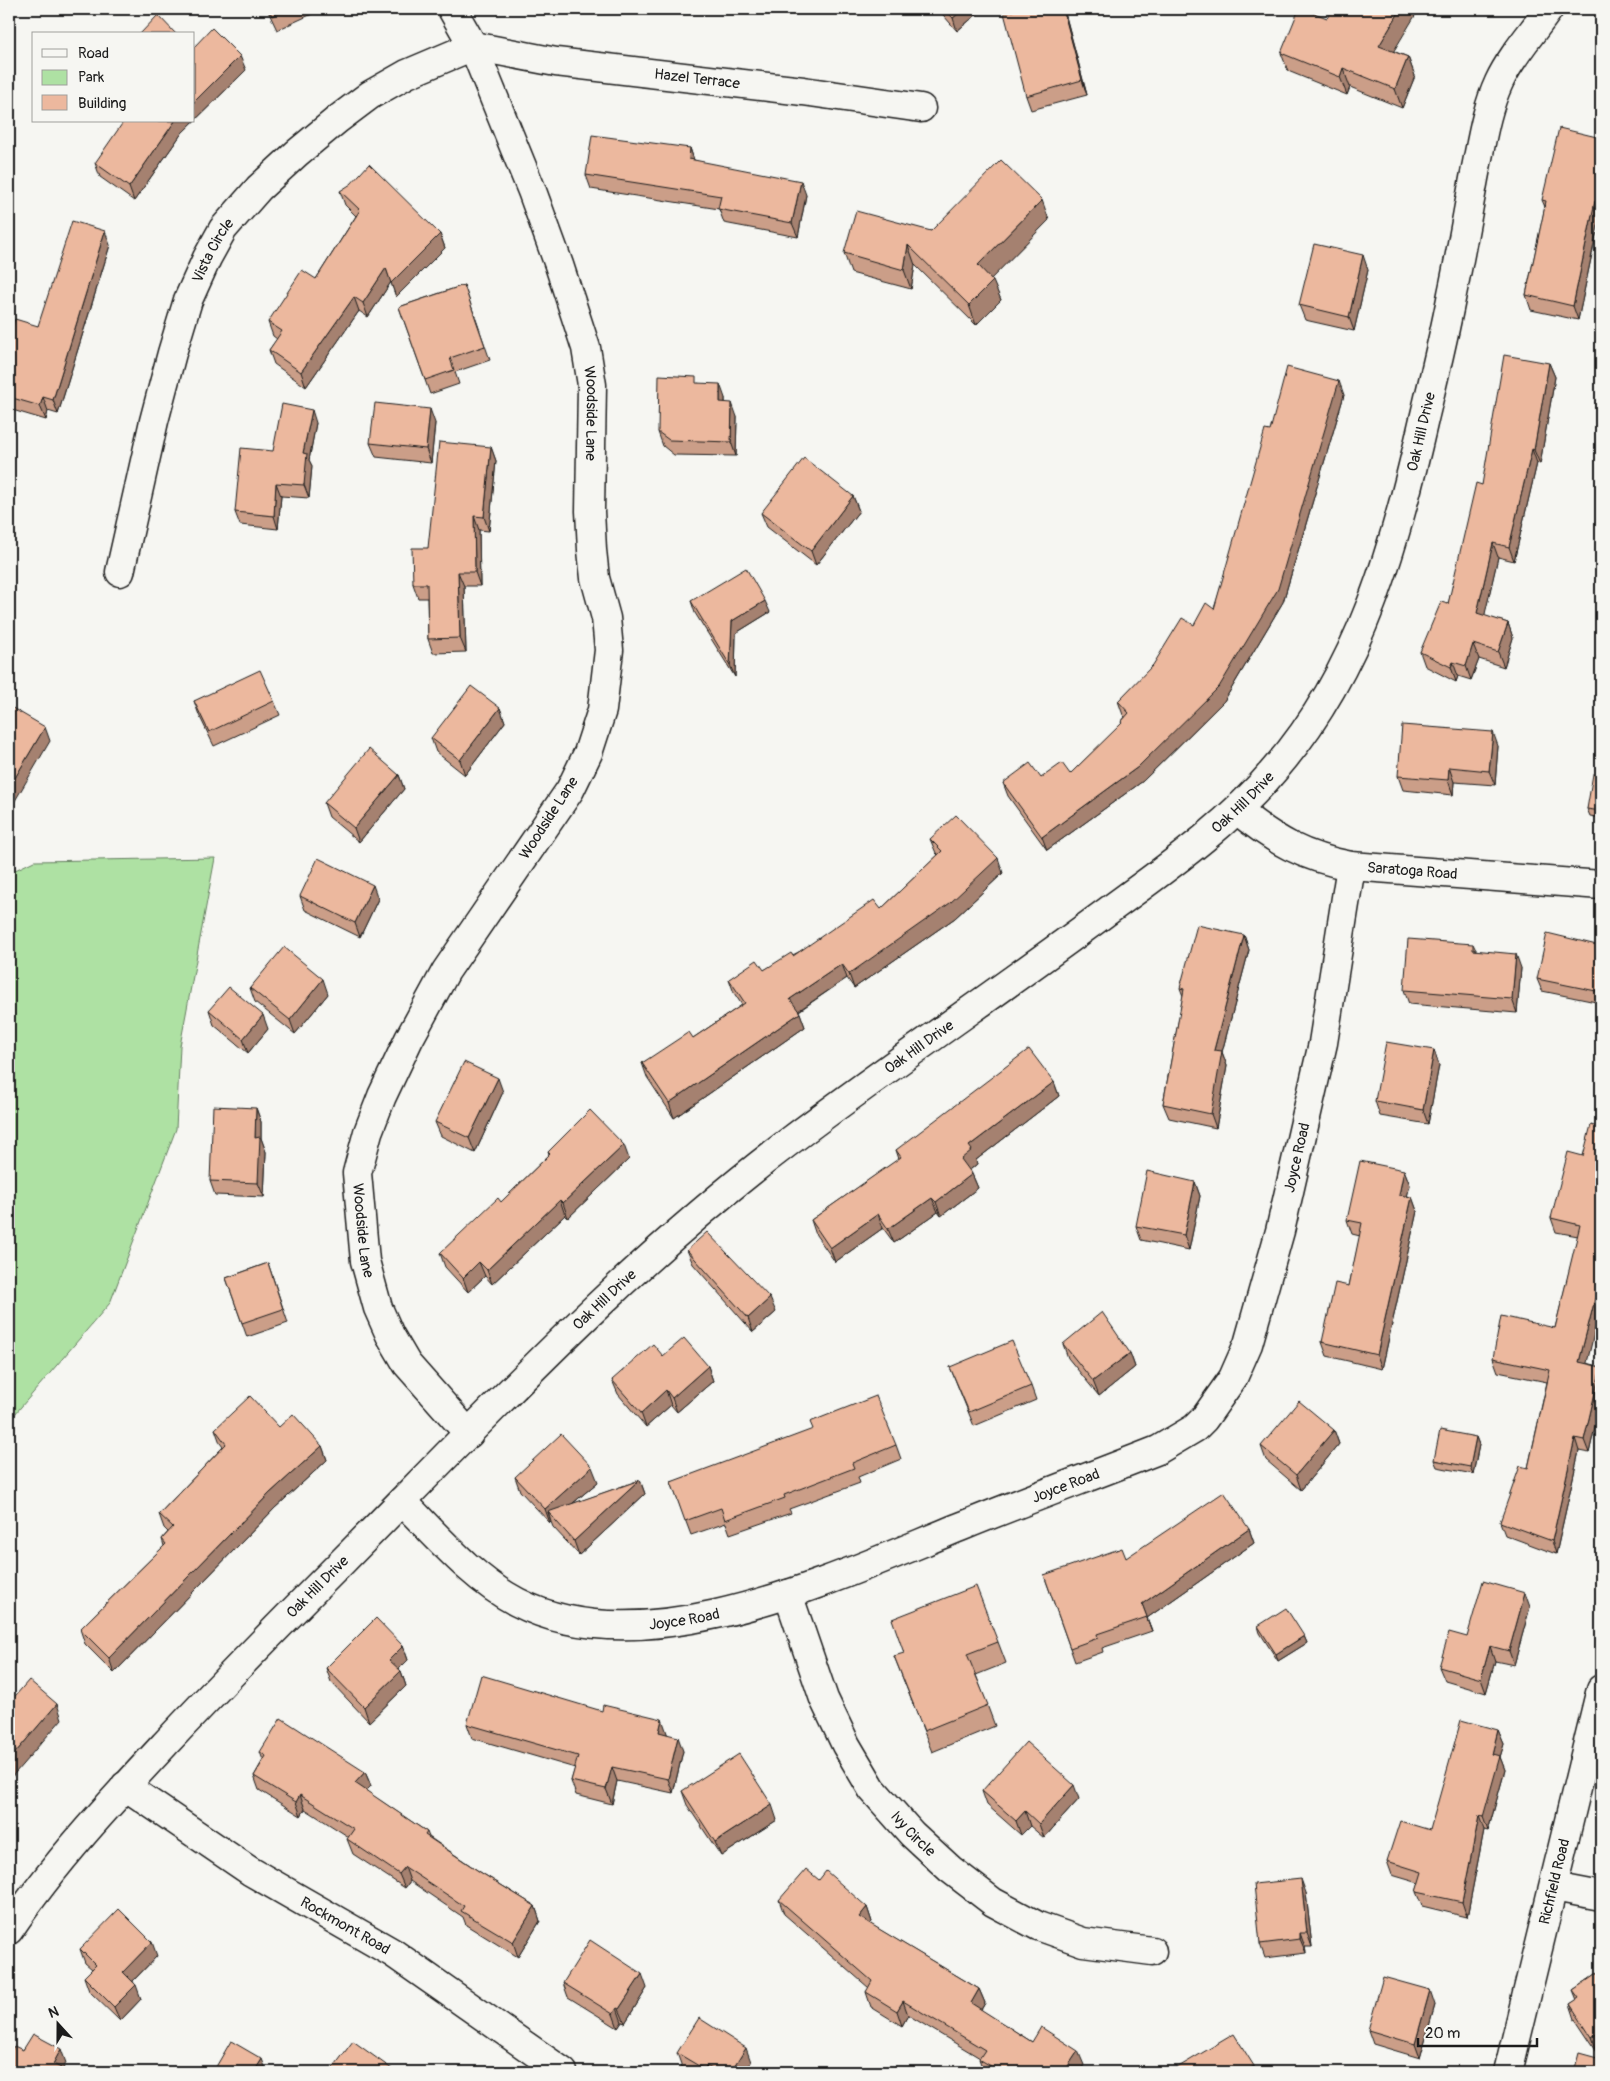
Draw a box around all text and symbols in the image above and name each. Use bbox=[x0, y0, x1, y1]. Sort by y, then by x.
legend bbox=[32, 32, 195, 122]
text: Road bbox=[78, 44, 109, 63]
street label: Hazel Terrace bbox=[653, 64, 742, 93]
text: Park bbox=[78, 68, 105, 87]
text: Building bbox=[78, 94, 126, 113]
street label: Vista Circle bbox=[188, 214, 238, 285]
street label: Woodside Lane bbox=[580, 365, 602, 462]
street label: Oak Hill Drive bbox=[1403, 390, 1440, 473]
street label: Oak Hill Drive bbox=[1207, 767, 1279, 837]
street label: Woodside Lane bbox=[515, 773, 583, 863]
street label: Saratoga Road bbox=[1366, 858, 1458, 884]
street label: Oak Hill Drive bbox=[881, 1015, 958, 1078]
street label: Joyce Road bbox=[1280, 1121, 1314, 1194]
street label: Woodside Lane bbox=[348, 1182, 379, 1280]
street label: Oak Hill Drive bbox=[568, 1265, 641, 1334]
street label: Joyce Road bbox=[1029, 1464, 1102, 1507]
street label: Oak Hill Drive bbox=[282, 1551, 353, 1622]
street label: Joyce Road bbox=[648, 1604, 721, 1634]
street label: Ivy Circle bbox=[887, 1807, 940, 1861]
street label: Richfield Road bbox=[1535, 1837, 1574, 1926]
street label: Rockmont Road bbox=[297, 1892, 394, 1959]
north arrow bbox=[32, 1998, 82, 2048]
text: N bbox=[46, 2003, 61, 2022]
scale bar bbox=[1418, 2016, 1536, 2048]
text: 20 m bbox=[1425, 2024, 1460, 2043]

